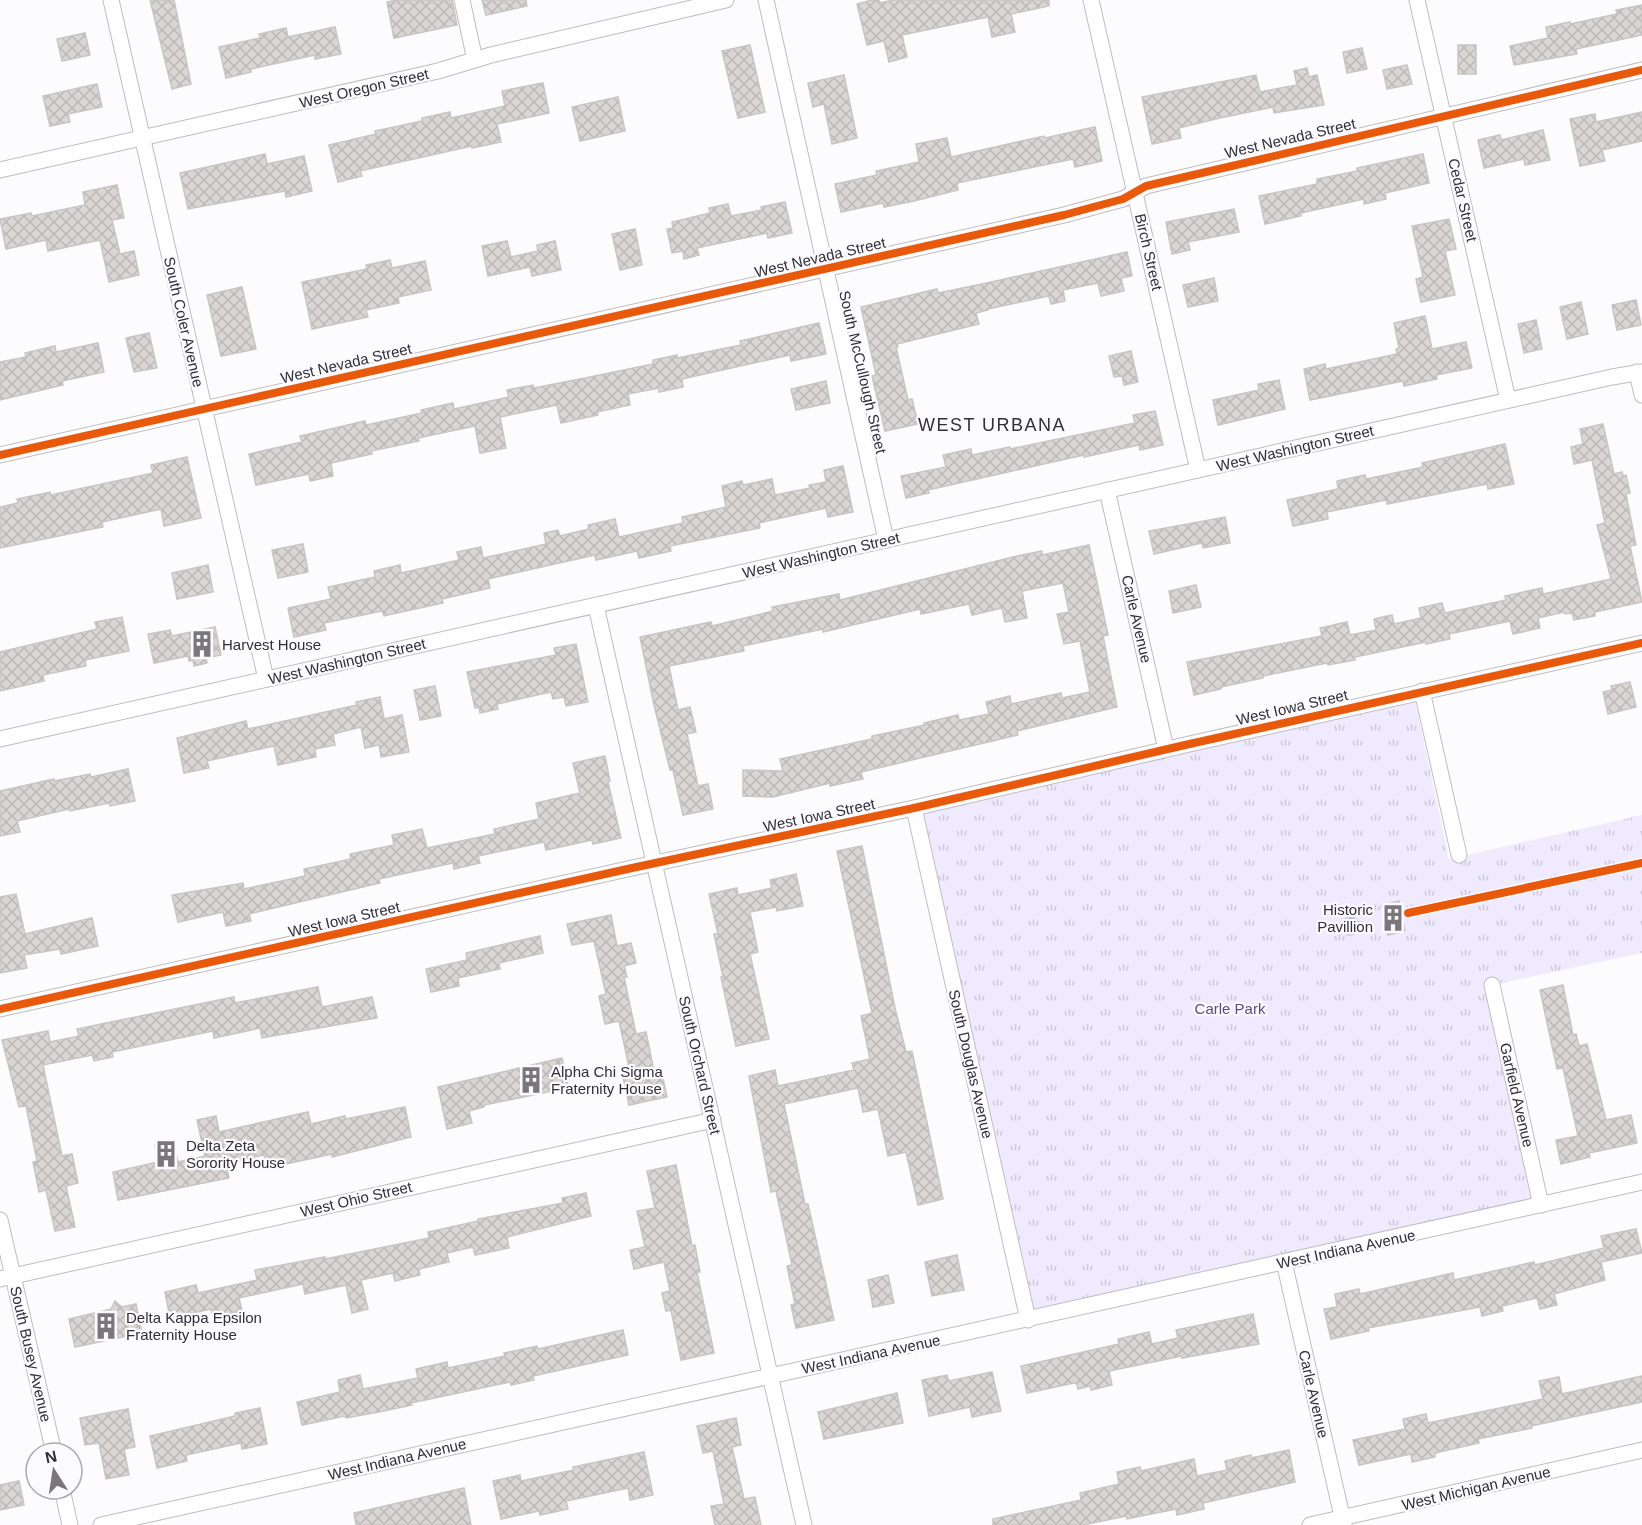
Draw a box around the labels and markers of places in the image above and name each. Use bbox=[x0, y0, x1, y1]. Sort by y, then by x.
building icon: Harvest House bbox=[187, 629, 217, 659]
place label: Harvest House bbox=[222, 636, 321, 653]
place label: Historic Pavillion bbox=[1317, 901, 1373, 935]
building icon: Historic Pavillion bbox=[1378, 903, 1408, 933]
place label: Alpha Chi Sigma Fraternity House bbox=[551, 1063, 663, 1097]
building icon: Alpha Chi Sigma Fraternity House bbox=[516, 1065, 546, 1095]
place label: Delta Zeta Sorority House bbox=[186, 1137, 285, 1171]
building icon: Delta Zeta Sorority House bbox=[151, 1139, 181, 1169]
place label: Delta Kappa Epsilon Fraternity House bbox=[126, 1309, 262, 1343]
building icon: Delta Kappa Epsilon Fraternity House bbox=[91, 1311, 121, 1341]

